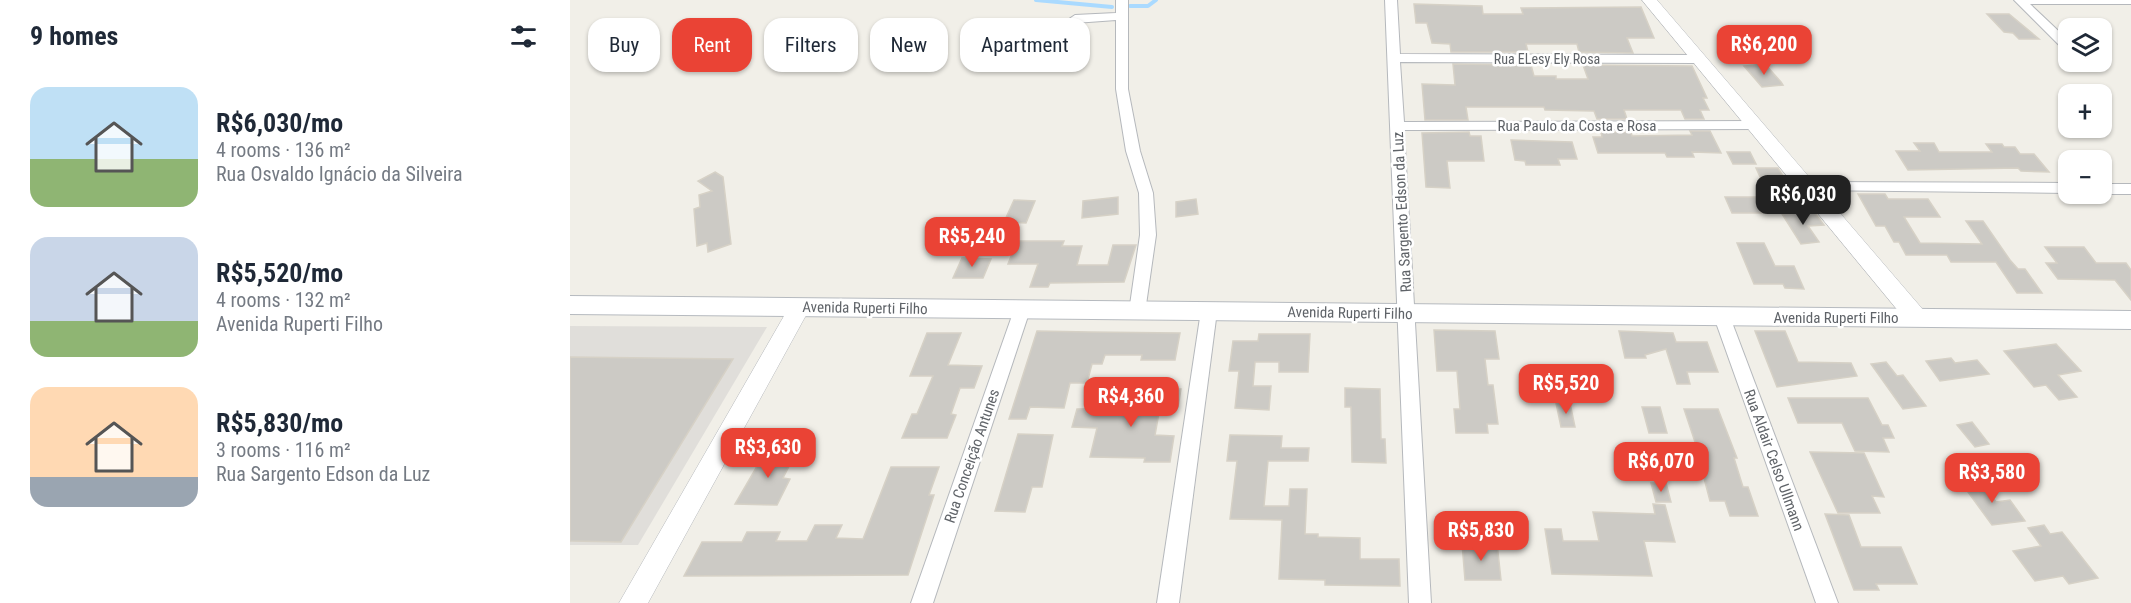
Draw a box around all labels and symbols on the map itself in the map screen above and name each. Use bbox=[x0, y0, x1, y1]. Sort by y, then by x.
pin: R$6,200 bbox=[1709, 25, 1819, 76]
street label: Rua ELesy Ely Rosa bbox=[1494, 51, 1600, 67]
street label: Rua Paulo da Costa e Rosa bbox=[1498, 117, 1656, 135]
street label: Rua Sargento Edson da Luz bbox=[1389, 131, 1415, 293]
pin: R$6,030 bbox=[1748, 175, 1858, 226]
pin: R$5,240 bbox=[917, 217, 1027, 268]
street label: Avenida Ruperti Filho bbox=[802, 298, 928, 318]
street label: Avenida Ruperti Filho bbox=[1287, 303, 1413, 323]
street label: Avenida Ruperti Filho bbox=[1773, 309, 1899, 327]
pin: R$5,520 bbox=[1511, 364, 1621, 415]
pin: R$4,360 bbox=[1076, 377, 1186, 428]
street label: Rua Conceição Antunes bbox=[941, 387, 1003, 525]
street label: Rua Aldair Celso Ullmann bbox=[1740, 387, 1808, 533]
pin: R$3,630 bbox=[713, 428, 823, 479]
pin: R$6,070 bbox=[1606, 442, 1716, 493]
pin: R$3,580 bbox=[1937, 453, 2047, 504]
pin: R$5,830 bbox=[1426, 511, 1536, 562]

